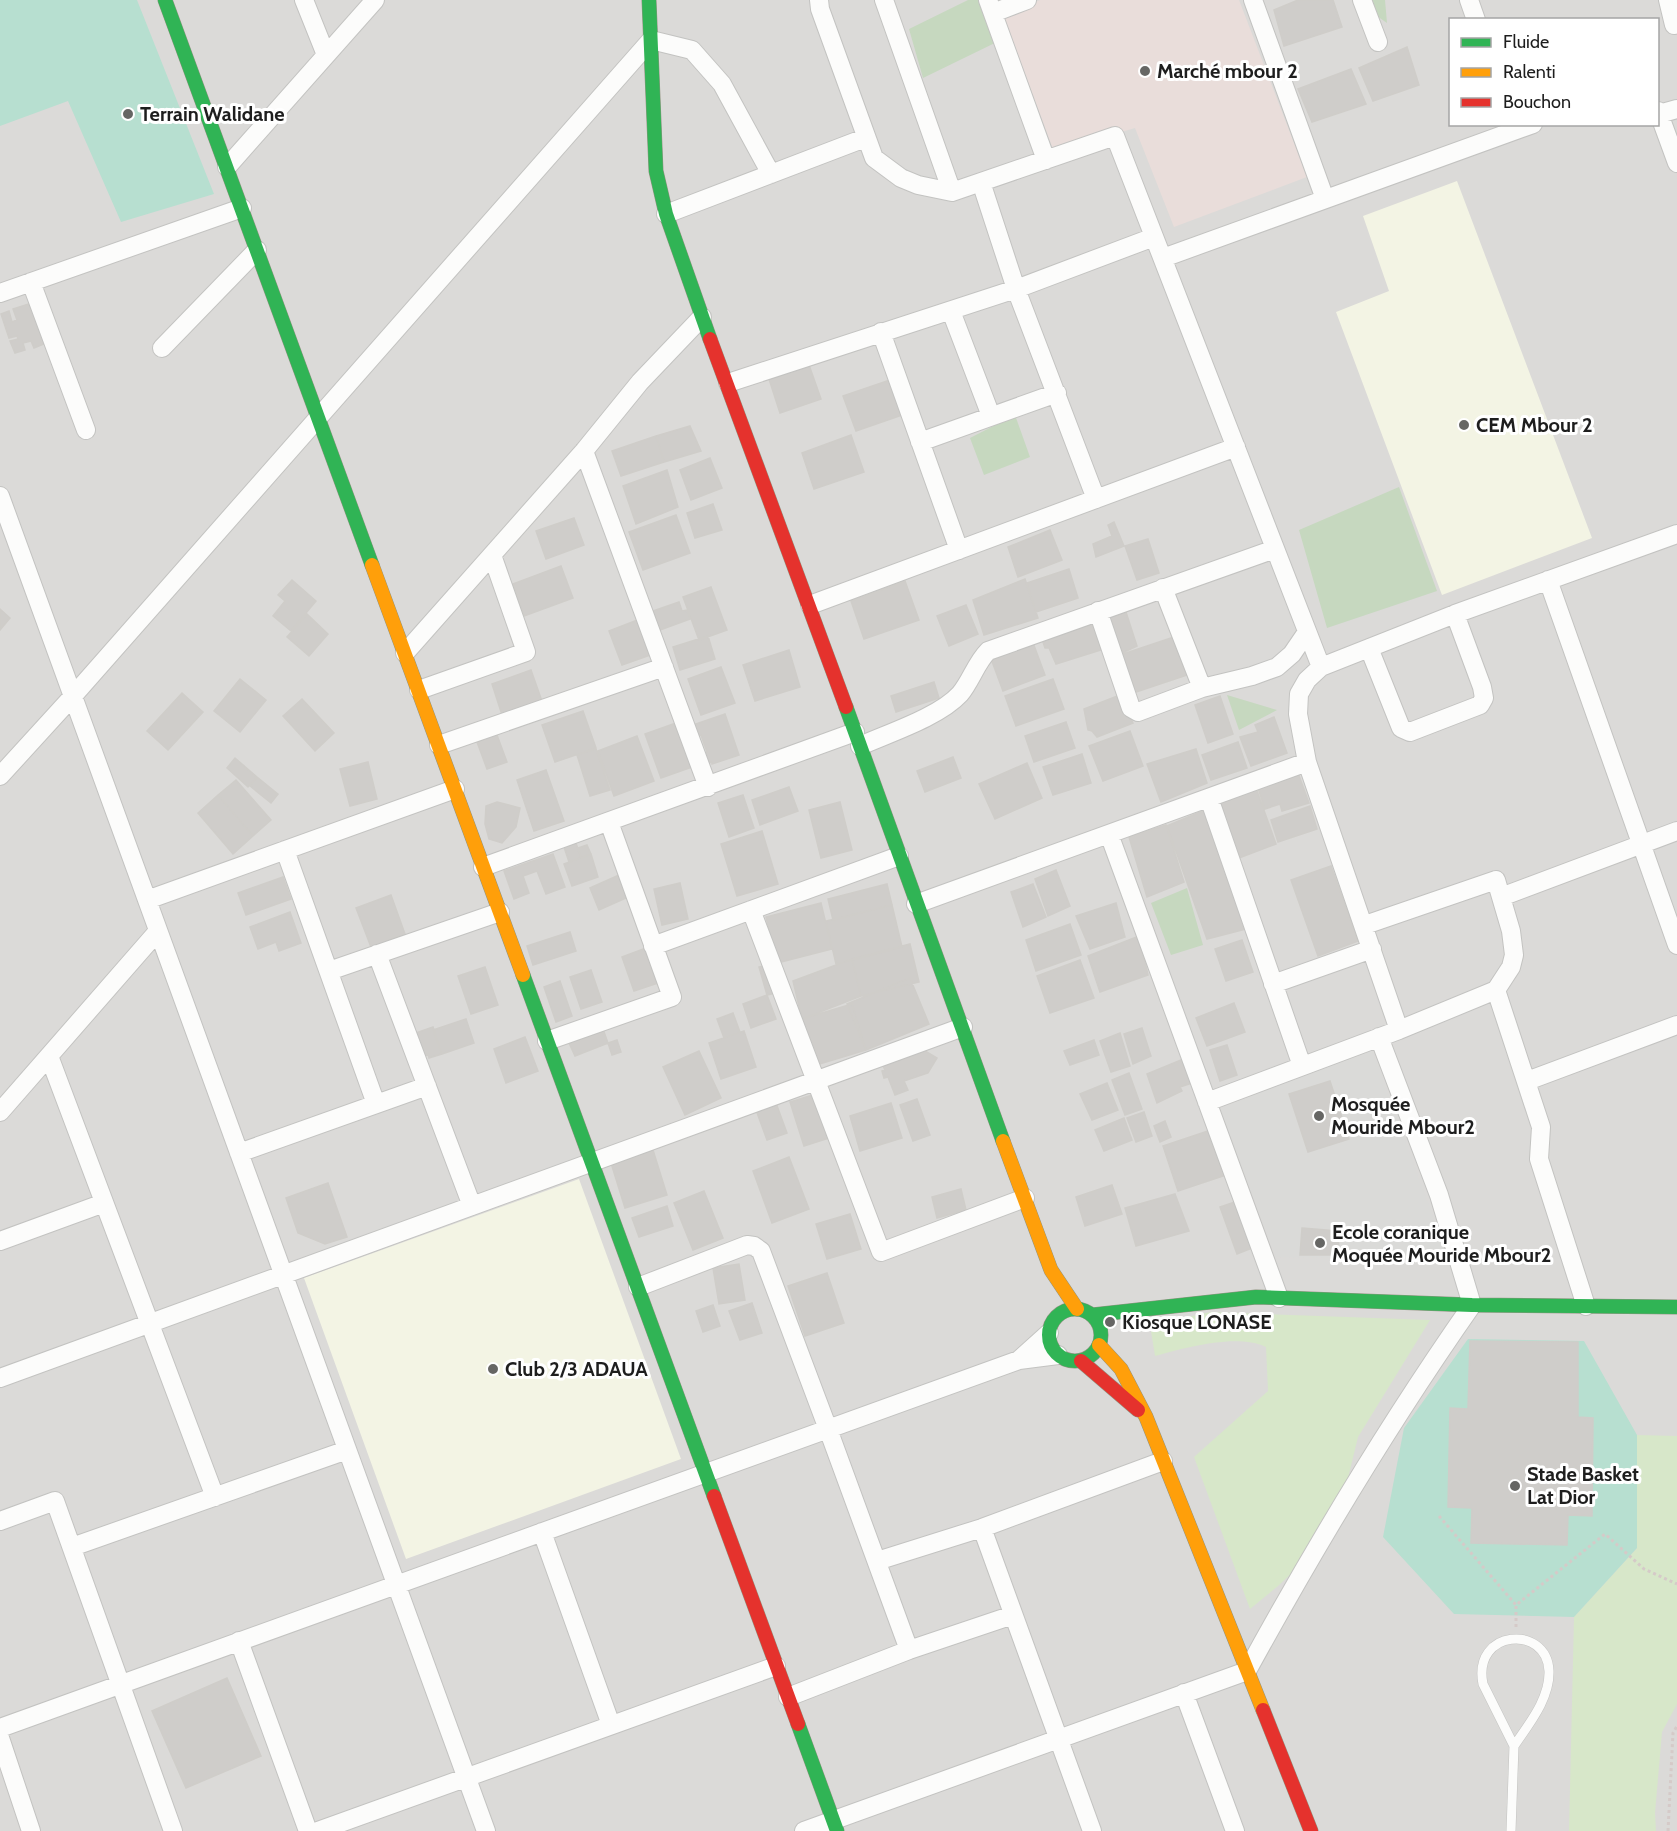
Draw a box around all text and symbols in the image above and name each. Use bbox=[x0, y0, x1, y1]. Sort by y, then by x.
legend bbox=[1449, 18, 1659, 126]
text: Fluide bbox=[1503, 31, 1549, 53]
place label: Marché mbour 2 bbox=[1157, 59, 1298, 83]
text: Ralenti bbox=[1503, 61, 1556, 83]
marker: Marché mbour 2 bbox=[1138, 64, 1152, 78]
text: Bouchon bbox=[1503, 91, 1571, 113]
place label: Terrain Walidane bbox=[140, 102, 285, 126]
marker: Terrain Walidane bbox=[121, 107, 135, 121]
place label: CEM Mbour 2 bbox=[1476, 413, 1593, 437]
marker: CEM Mbour 2 bbox=[1457, 418, 1471, 432]
place label: Mosquée Mouride Mbour2 bbox=[1331, 1092, 1475, 1139]
marker: Mosquée Mouride Mbour2 bbox=[1312, 1109, 1326, 1123]
place label: Ecole coranique Moquée Mouride Mbour2 bbox=[1332, 1220, 1551, 1267]
marker: Ecole coranique Moquée Mouride Mbour2 bbox=[1313, 1236, 1327, 1250]
place label: Kiosque LONASE bbox=[1122, 1310, 1272, 1334]
marker: Kiosque LONASE bbox=[1103, 1315, 1117, 1329]
place label: Club 2/3 ADAUA bbox=[505, 1357, 648, 1381]
marker: Club 2/3 ADAUA bbox=[486, 1362, 500, 1376]
place label: Stade Basket Lat Dior bbox=[1527, 1462, 1639, 1509]
marker: Stade Basket Lat Dior bbox=[1508, 1479, 1522, 1493]

